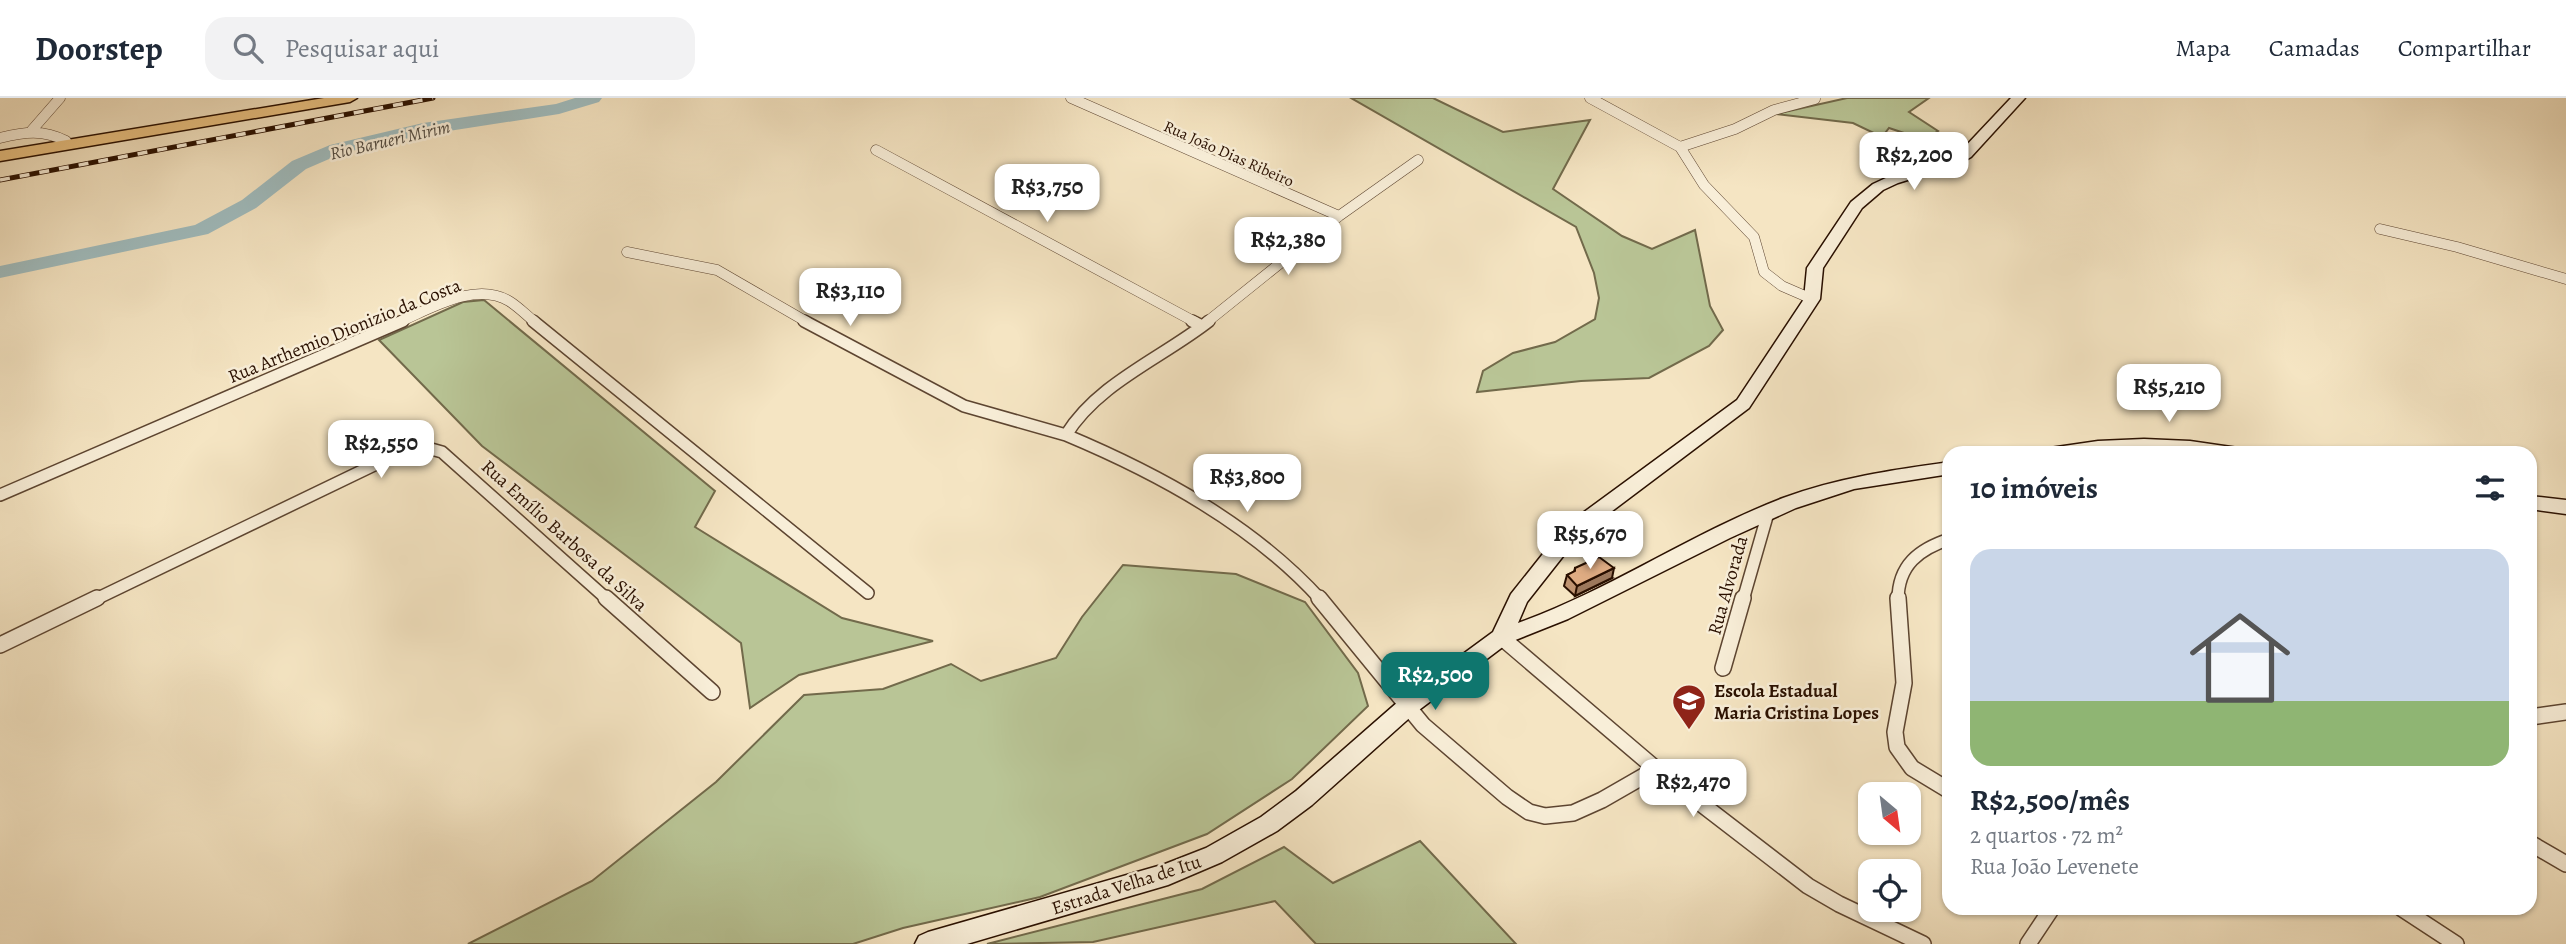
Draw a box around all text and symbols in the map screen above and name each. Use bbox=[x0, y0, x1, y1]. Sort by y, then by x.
search box bbox=[205, 17, 695, 80]
text: Doorstep bbox=[35, 26, 163, 71]
icon: search bbox=[229, 29, 267, 67]
text: Pesquisar aqui bbox=[285, 31, 439, 66]
text: Mapa bbox=[2176, 32, 2231, 64]
text: Camadas bbox=[2269, 32, 2360, 64]
text: Compartilhar bbox=[2398, 32, 2531, 64]
water label: Rio Barueri Mirim bbox=[327, 114, 453, 166]
street label: Rua João Dias Ribeiro bbox=[1160, 115, 1297, 193]
pin: R$2,200 bbox=[1849, 132, 1979, 192]
text: R$2,200 bbox=[1875, 139, 1953, 170]
pin: R$3,750 bbox=[982, 164, 1112, 224]
text: R$3,750 bbox=[1011, 171, 1083, 202]
pin: R$2,380 bbox=[1223, 218, 1353, 277]
text: R$2,380 bbox=[1250, 224, 1326, 255]
pin: R$3,110 bbox=[785, 268, 915, 328]
street label: Rua Arthemio Dionizio da Costa bbox=[224, 272, 465, 390]
text: R$3,110 bbox=[815, 275, 885, 306]
pin: R$5,210 bbox=[2104, 364, 2234, 424]
text: R$5,210 bbox=[2133, 371, 2205, 402]
pin: R$2,550 bbox=[316, 420, 446, 480]
text: R$2,550 bbox=[344, 427, 418, 458]
street label: Rua Emílio Barbosa da Silva bbox=[476, 454, 653, 618]
pin: R$3,800 bbox=[1182, 454, 1312, 514]
text: R$3,800 bbox=[1209, 461, 1285, 492]
text: 10 imóveis bbox=[1970, 468, 2098, 508]
icon: filters bbox=[2471, 469, 2509, 507]
pin: R$5,670 bbox=[1525, 512, 1655, 571]
text: R$5,670 bbox=[1553, 518, 1627, 549]
street label: Rua Alvorada bbox=[1701, 533, 1755, 638]
icon: home bbox=[2177, 595, 2303, 721]
pin: R$2,500 bbox=[1370, 652, 1500, 712]
text: R$2,500 bbox=[1397, 659, 1473, 690]
place label: Escola Estadual Maria Cristina Lopes bbox=[1714, 678, 1879, 726]
school or university icon: Escola Estadual Maria Cristina Lopes bbox=[1670, 682, 1708, 731]
pin: R$2,470 bbox=[1628, 760, 1758, 819]
text: R$2,470 bbox=[1656, 766, 1730, 797]
text: R$2,500/mês bbox=[1970, 780, 2130, 820]
north arrow bbox=[1858, 782, 1922, 845]
map controls bbox=[1858, 782, 1921, 922]
text: 2 quartos · 72 m² bbox=[1970, 820, 2123, 851]
street label: Estrada Velha de Itu bbox=[1048, 848, 1205, 921]
text: Rua João Levenete bbox=[1970, 851, 2139, 882]
button: locate bbox=[1858, 859, 1921, 922]

